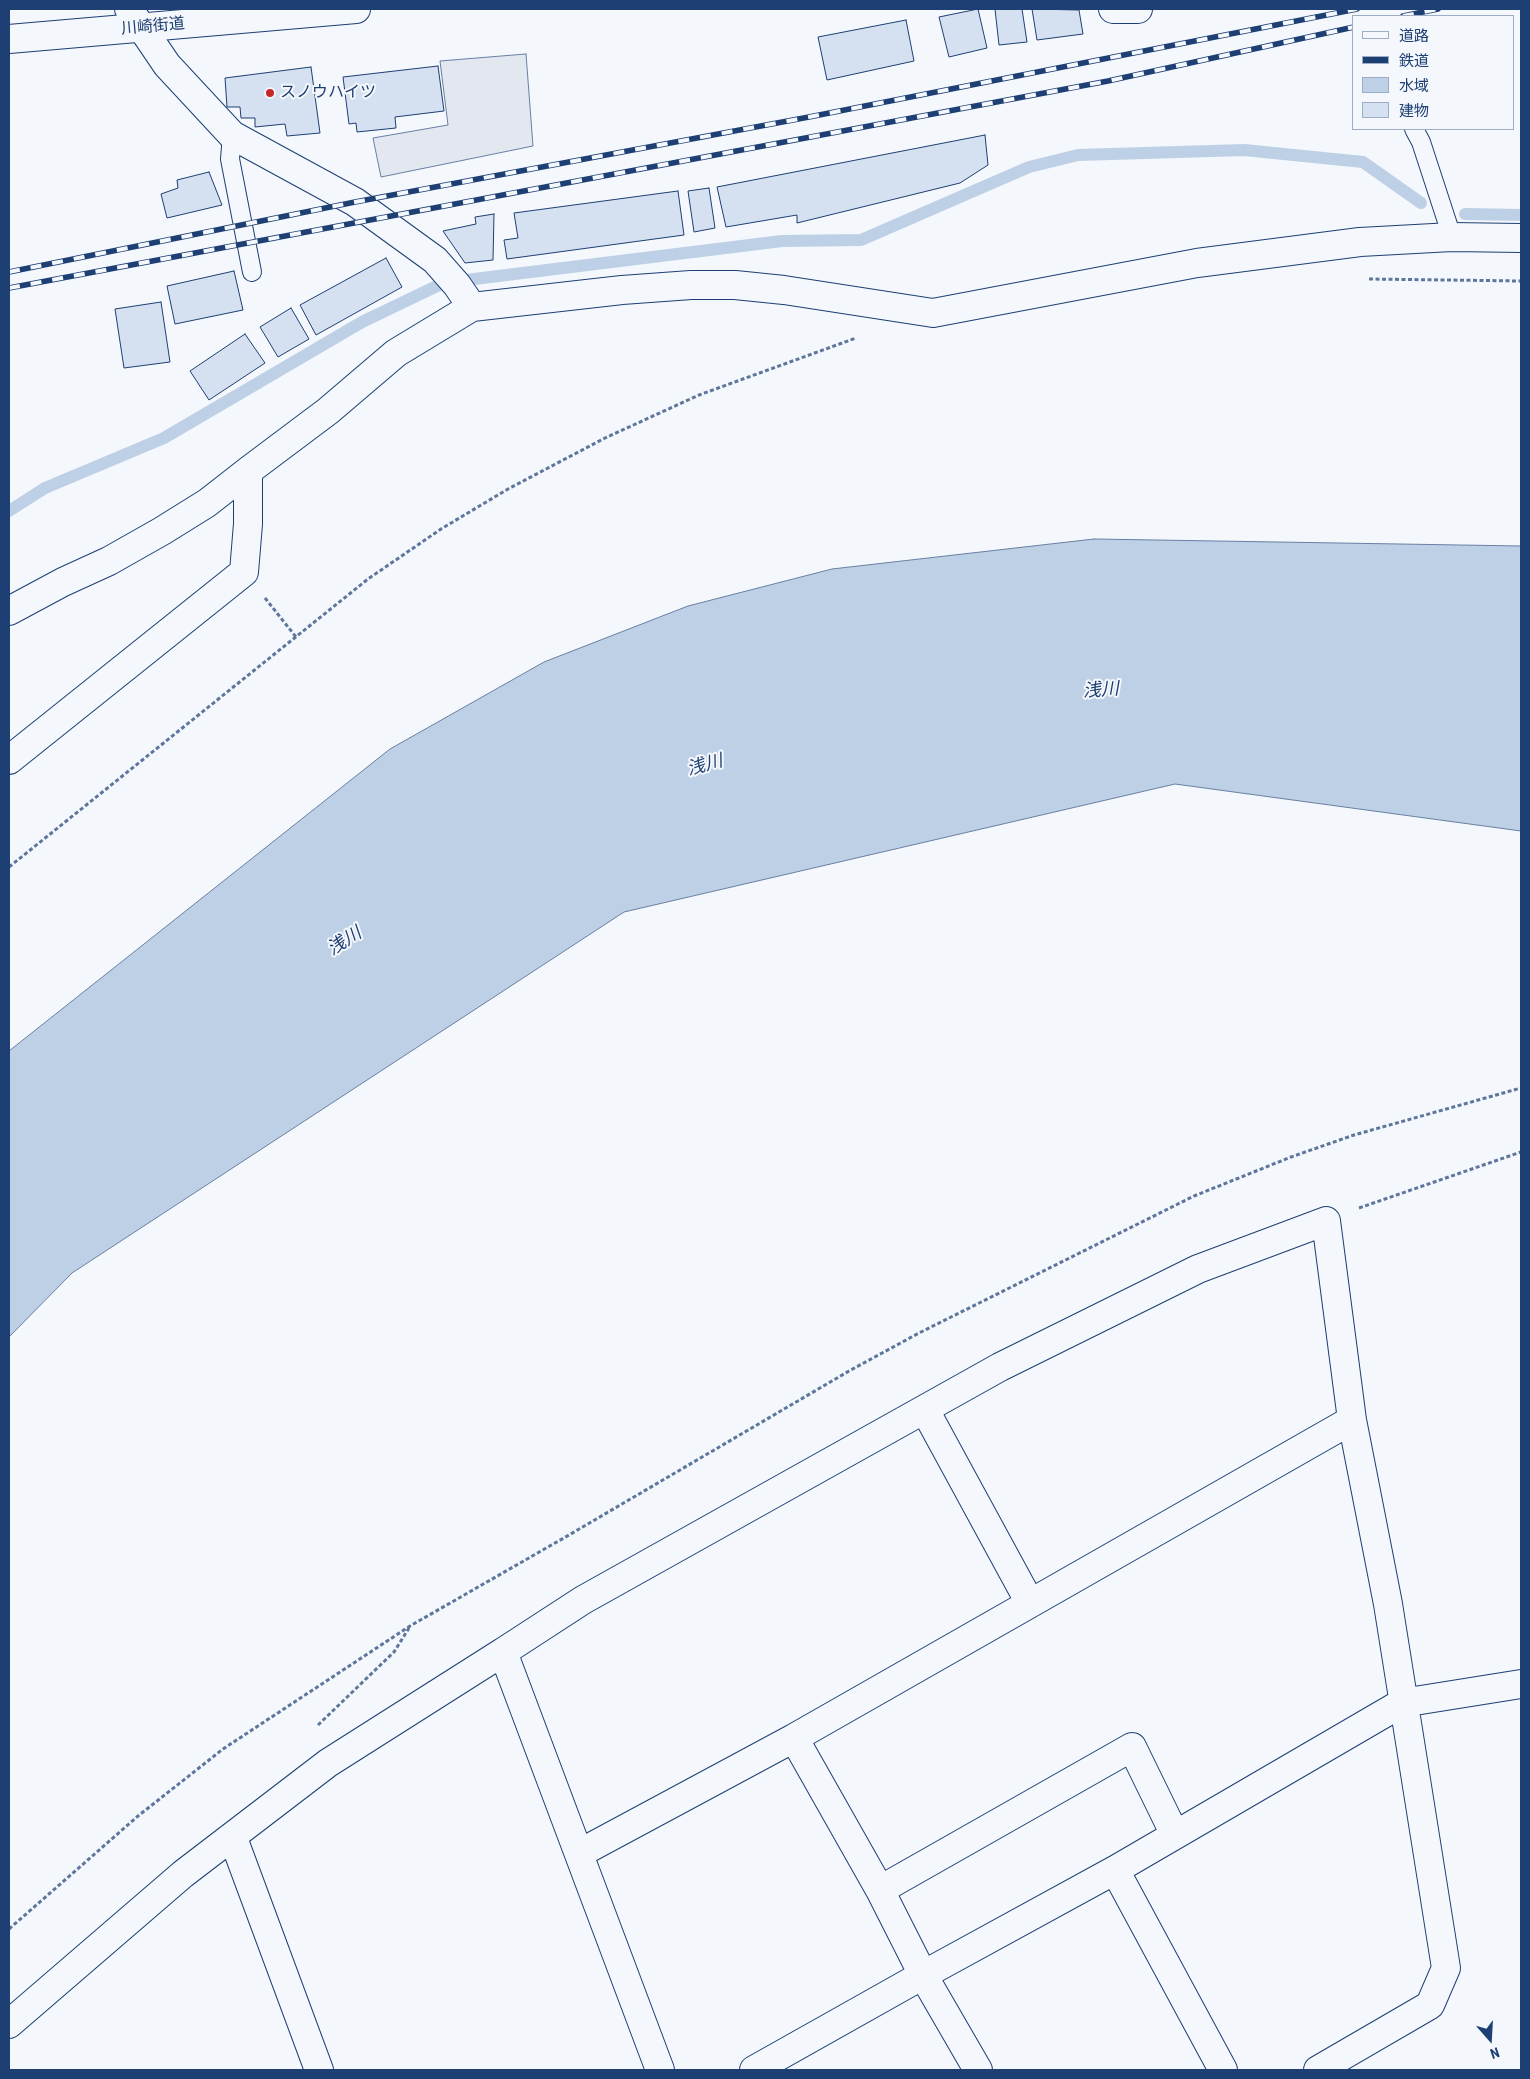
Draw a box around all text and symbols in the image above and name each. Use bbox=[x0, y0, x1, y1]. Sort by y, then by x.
street label: 川崎街道 bbox=[120, 15, 186, 39]
legend bbox=[1352, 15, 1515, 130]
text: 道路 bbox=[1399, 27, 1429, 45]
text: 鉄道 bbox=[1399, 52, 1429, 70]
text: 水域 bbox=[1399, 77, 1429, 95]
place label: スノウハイツ bbox=[280, 83, 376, 103]
marker: スノウハイツ bbox=[264, 87, 276, 99]
text: 建物 bbox=[1399, 102, 1429, 120]
water label: 浅川 bbox=[1082, 679, 1120, 703]
water label: 浅川 bbox=[685, 751, 725, 781]
water label: 浅川 bbox=[324, 923, 366, 961]
north arrow bbox=[1465, 2014, 1515, 2064]
text: N bbox=[1488, 2044, 1502, 2062]

